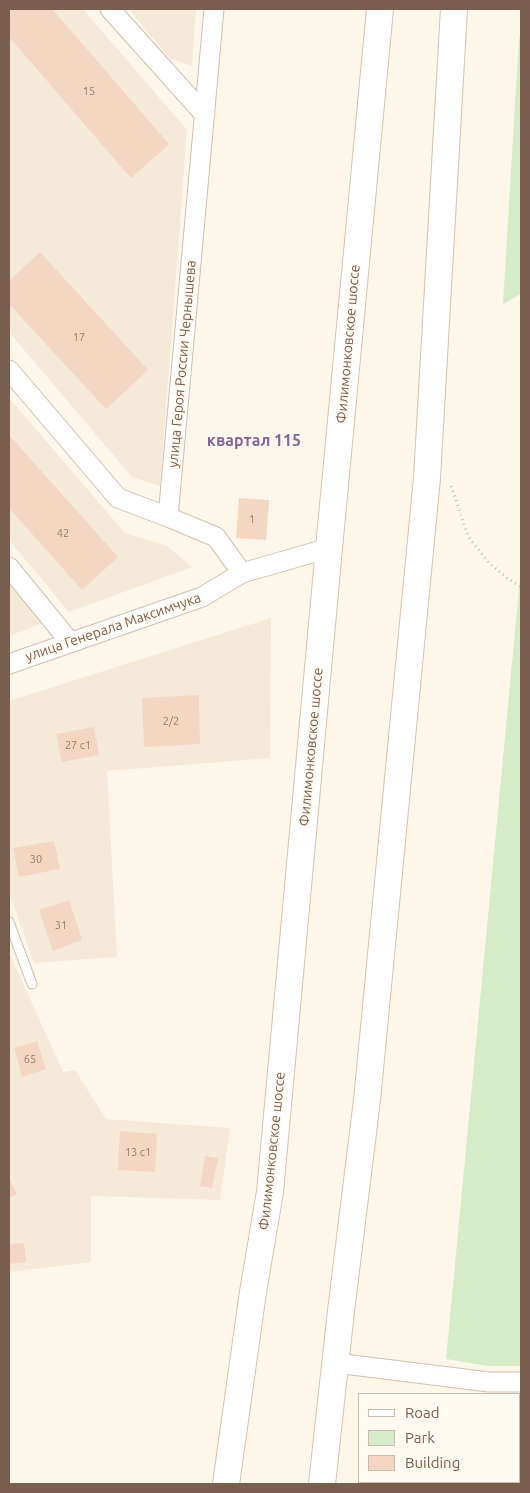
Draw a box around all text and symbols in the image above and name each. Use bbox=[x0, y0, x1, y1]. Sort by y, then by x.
house number: 15 bbox=[83, 84, 95, 98]
street label: улица Героя России Чернышева bbox=[165, 260, 199, 468]
street label: Филимонковское шоссе bbox=[333, 264, 363, 424]
house number: 17 bbox=[73, 330, 85, 344]
district label: квартал 115 bbox=[207, 431, 301, 451]
house number: 1 bbox=[249, 512, 255, 526]
house number: 42 bbox=[57, 526, 69, 540]
street label: улица Генерала Максимчука bbox=[23, 589, 203, 665]
street label: Филимонковское шоссе bbox=[296, 667, 326, 827]
house number: 2/2 bbox=[163, 714, 179, 728]
house number: 27 с1 bbox=[65, 738, 91, 752]
house number: 30 bbox=[30, 852, 42, 866]
house number: 31 bbox=[55, 918, 67, 932]
house number: 65 bbox=[24, 1052, 36, 1066]
street label: Филимонковское шоссе bbox=[255, 1071, 289, 1231]
house number: 13 с1 bbox=[125, 1145, 151, 1159]
legend bbox=[358, 1393, 520, 1483]
text: Road bbox=[405, 1404, 440, 1421]
text: Park bbox=[405, 1429, 435, 1446]
text: Building bbox=[405, 1454, 460, 1471]

